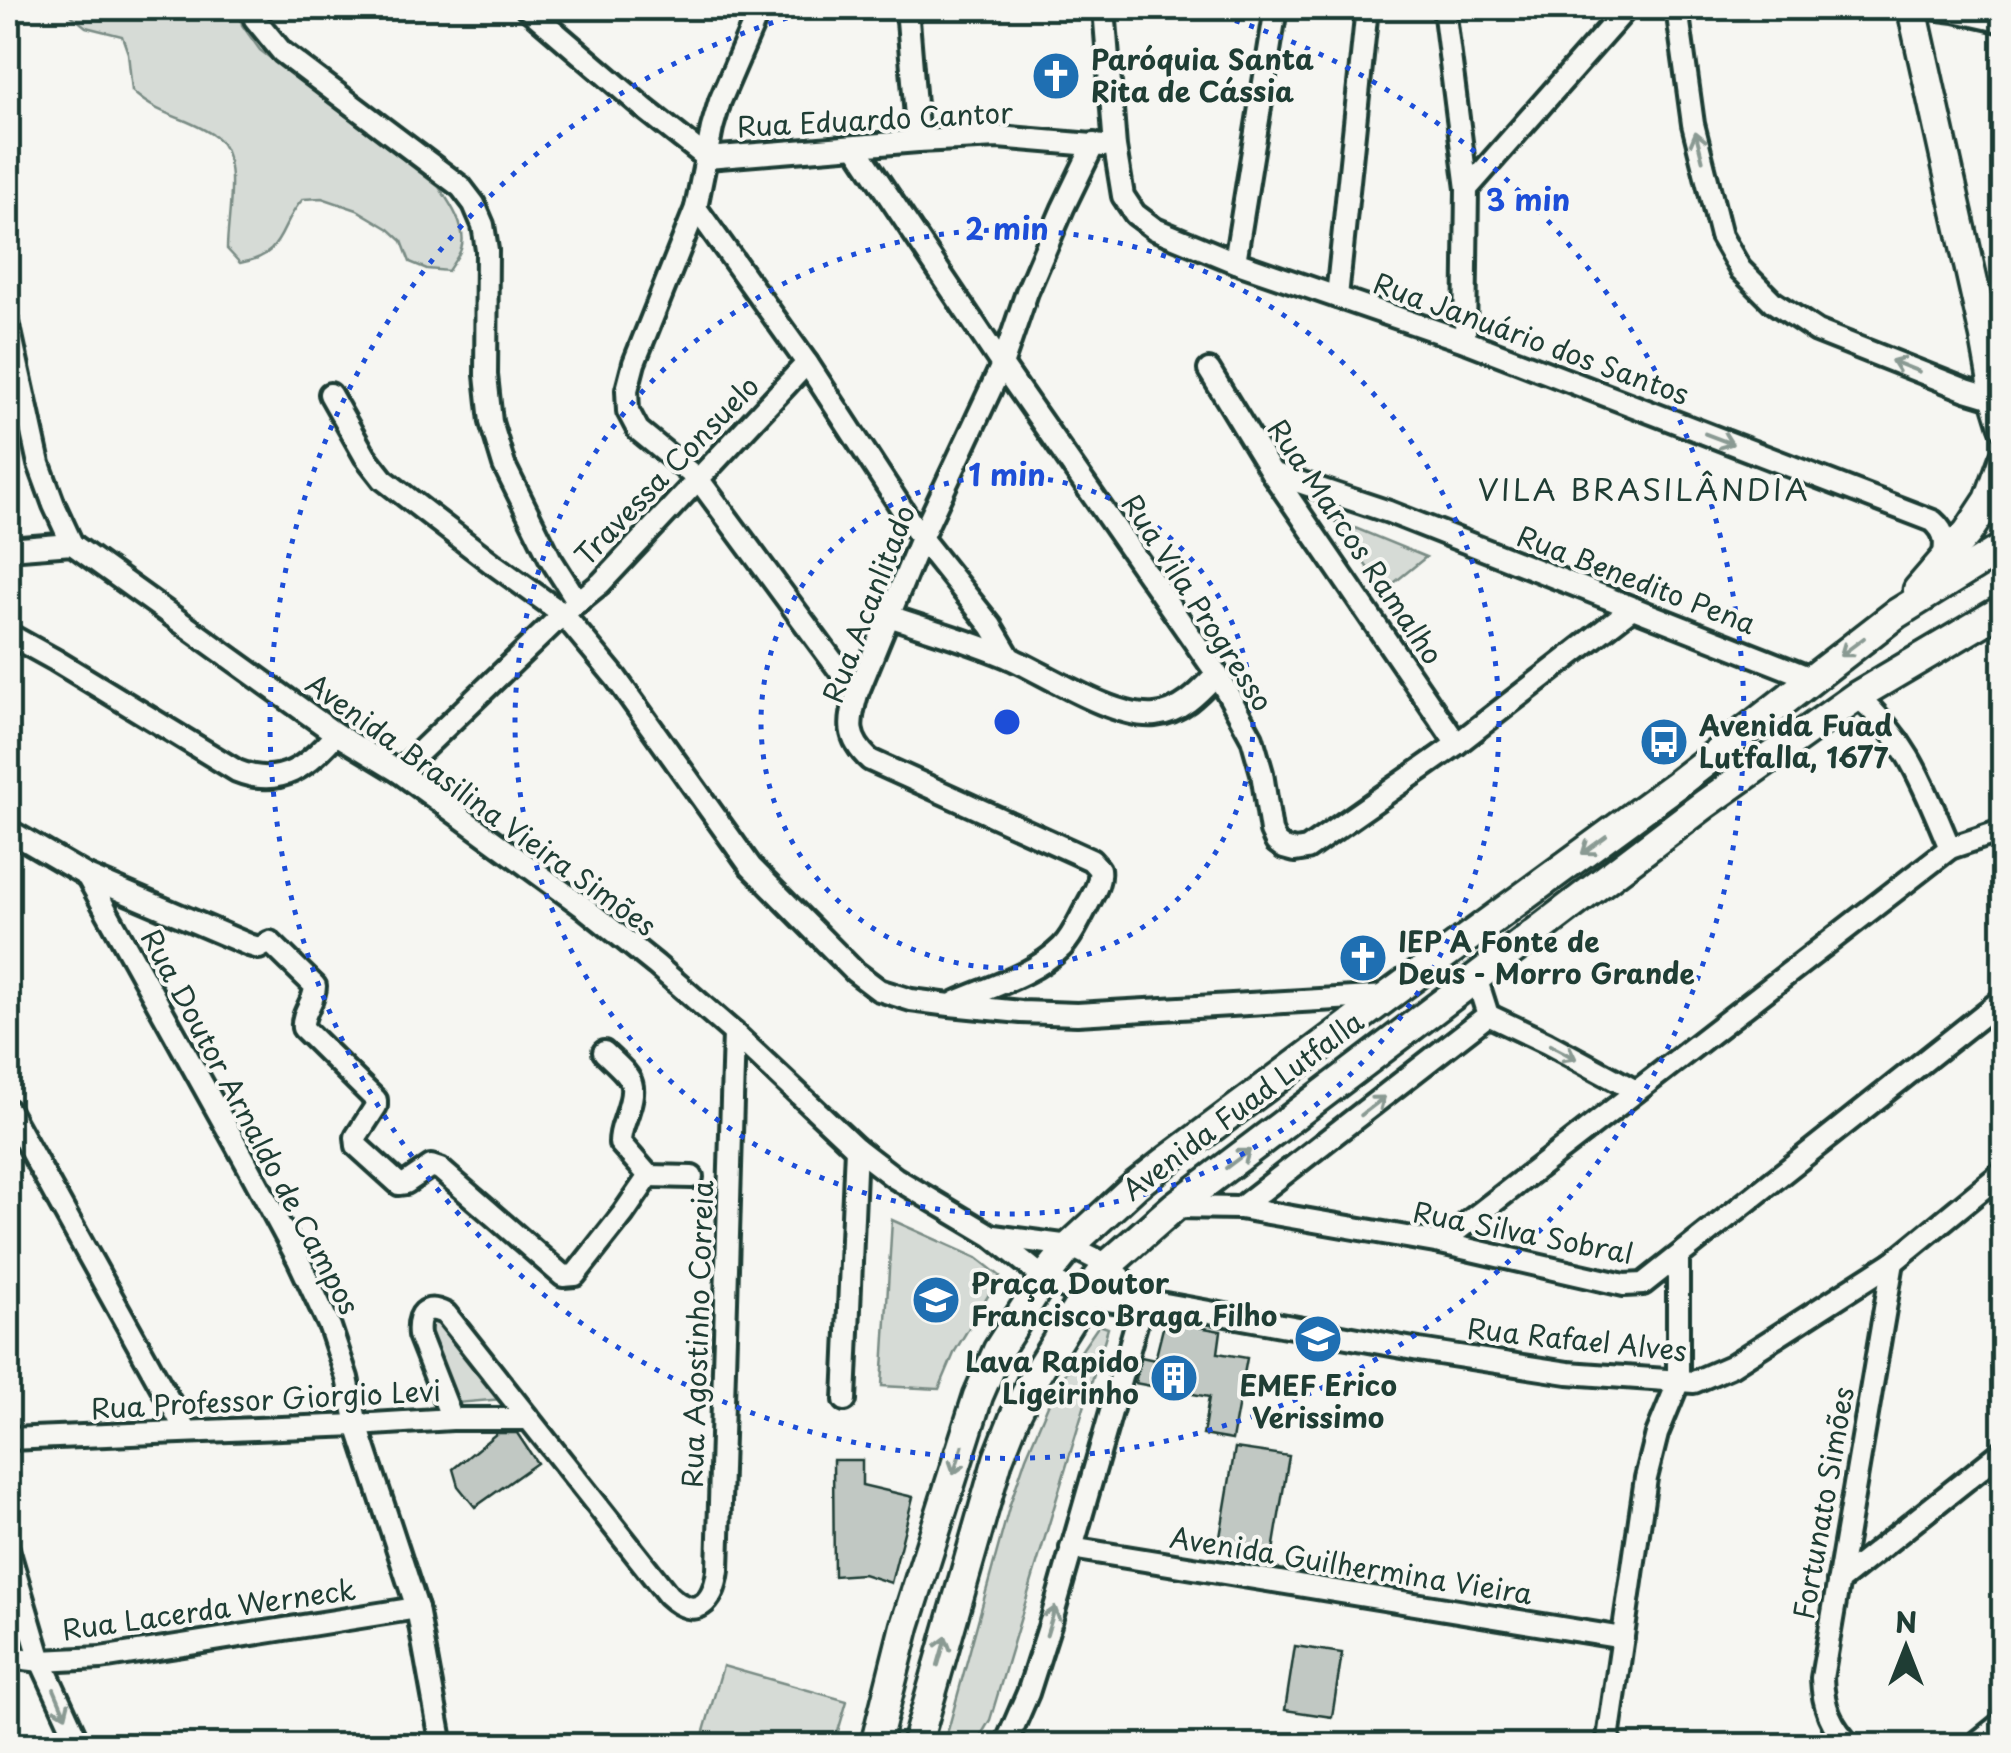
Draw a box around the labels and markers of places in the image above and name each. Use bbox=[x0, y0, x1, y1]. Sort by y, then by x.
place label: Paróquia Santa Rita de Cássia bbox=[1091, 37, 1314, 112]
church icon: Paróquia Santa Rita de Cássia bbox=[1030, 50, 1082, 102]
place label: Avenida Fuad Lutfalla, 1677 bbox=[1698, 703, 1893, 778]
centre of rings bbox=[989, 704, 1025, 740]
bus stop icon: Avenida Fuad Lutfalla, 1677 bbox=[1638, 716, 1690, 768]
place label: IEP A Fonte de Deus - Morro Grande bbox=[1398, 919, 1695, 994]
church icon: IEP A Fonte de Deus - Morro Grande bbox=[1337, 932, 1389, 984]
place label: Praça Doutor Francisco Braga Filho bbox=[971, 1261, 1277, 1336]
school or university icon: Praça Doutor Francisco Braga Filho bbox=[910, 1274, 962, 1326]
school or university icon: EMEF Erico Verissimo bbox=[1292, 1313, 1344, 1365]
place label: Lava Rapido Ligeirinho bbox=[965, 1339, 1139, 1414]
building icon: Lava Rapido Ligeirinho bbox=[1148, 1352, 1200, 1404]
place label: EMEF Erico Verissimo bbox=[1239, 1363, 1397, 1438]

